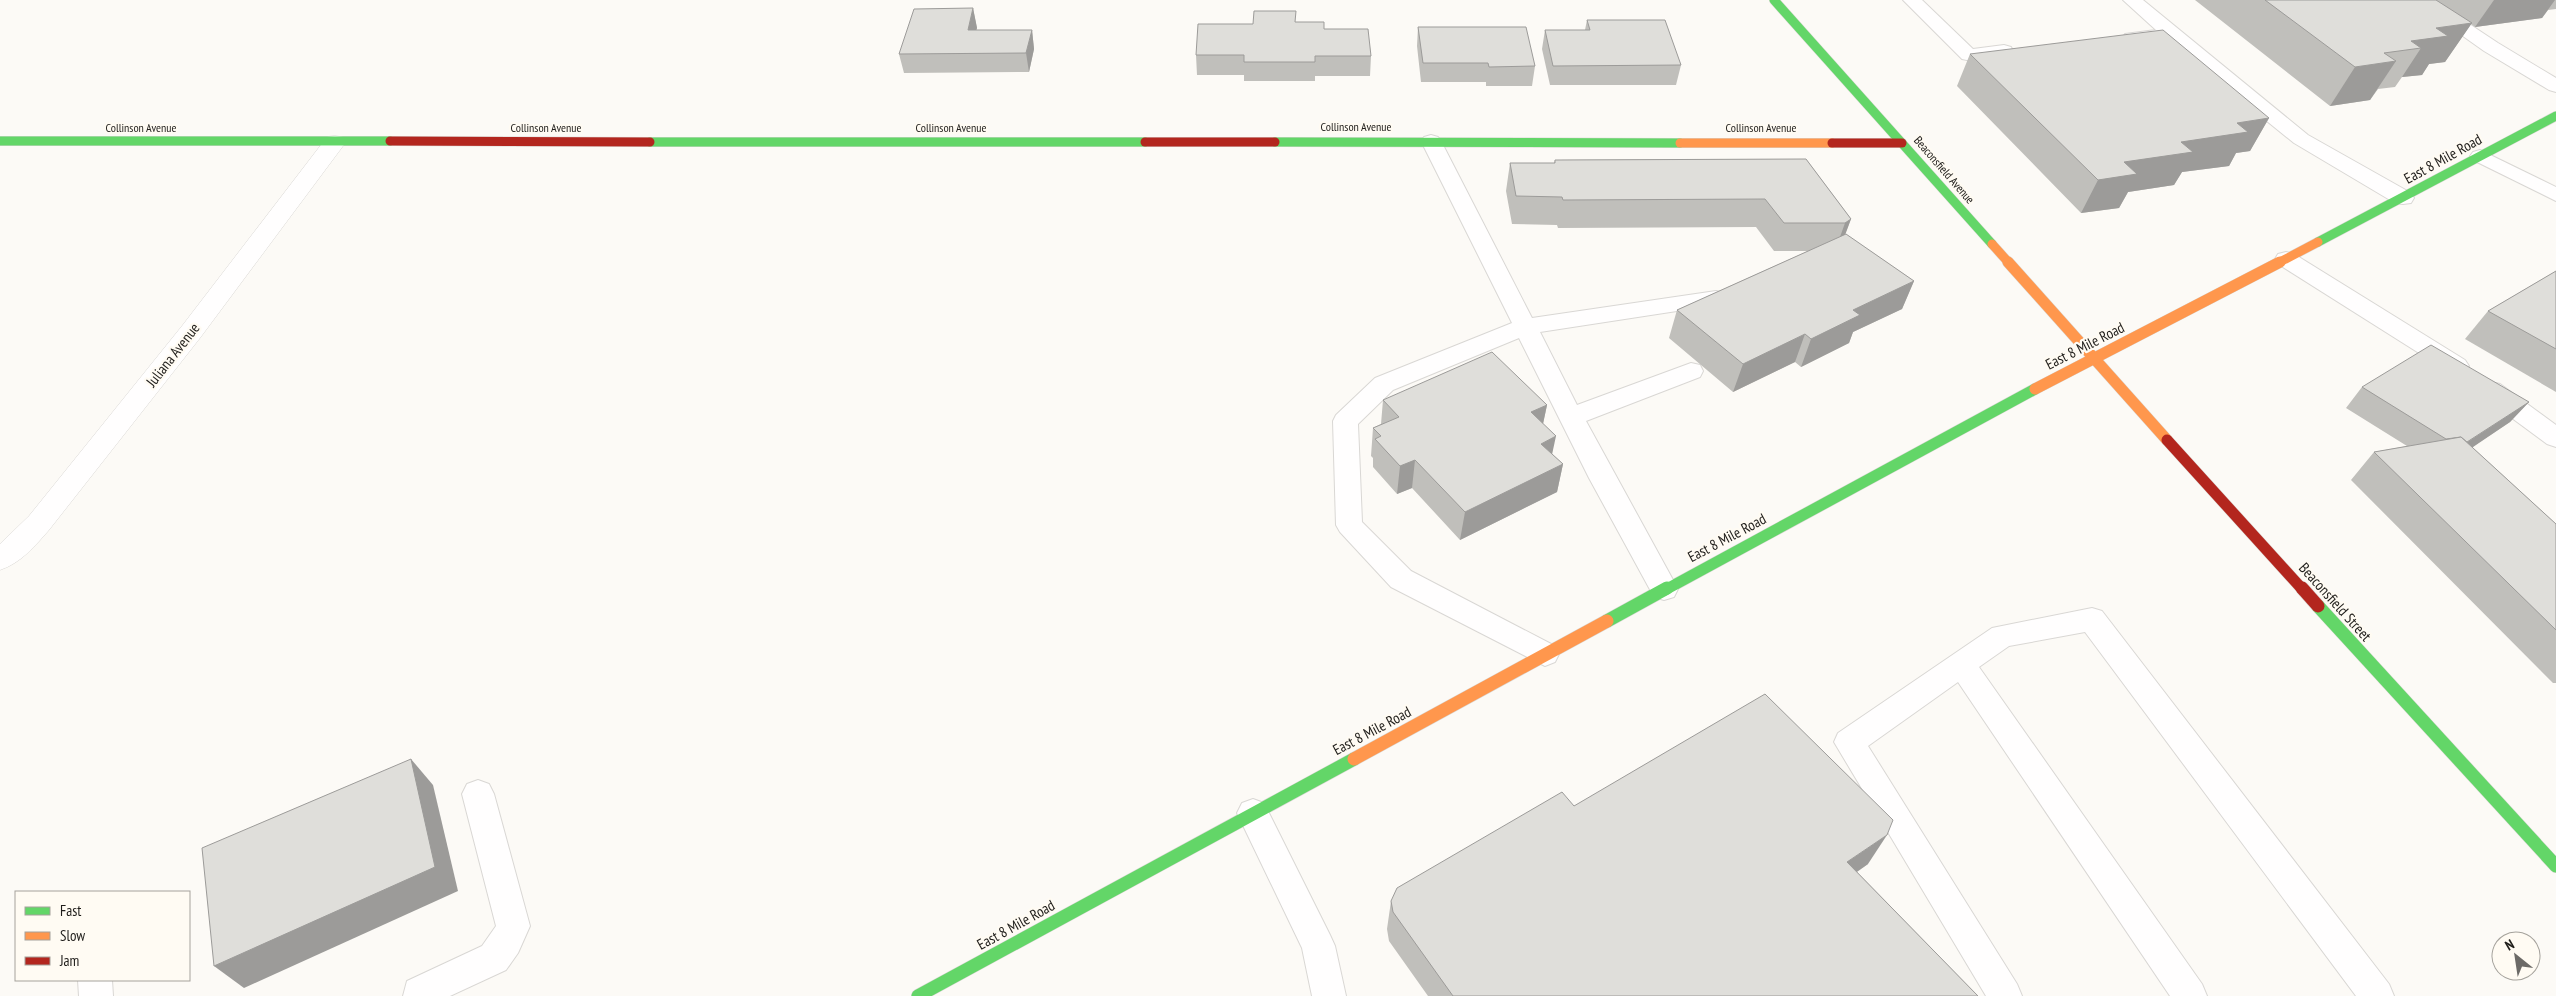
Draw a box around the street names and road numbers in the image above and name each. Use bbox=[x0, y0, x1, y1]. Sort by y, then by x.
street label: Collinson Avenue bbox=[1321, 119, 1391, 134]
street label: Collinson Avenue bbox=[106, 120, 176, 135]
street label: Collinson Avenue bbox=[511, 120, 581, 135]
street label: Collinson Avenue bbox=[916, 120, 986, 135]
street label: Collinson Avenue bbox=[1726, 120, 1796, 135]
street label: East 8 Mile Road bbox=[2401, 129, 2485, 188]
street label: Beaconsfield Avenue bbox=[1911, 133, 1978, 207]
street label: East 8 Mile Road bbox=[2042, 318, 2127, 374]
street label: Juliana Avenue bbox=[141, 319, 204, 391]
street label: East 8 Mile Road bbox=[1684, 509, 1769, 566]
street label: Beaconsfield Street bbox=[2295, 558, 2376, 645]
street label: East 8 Mile Road bbox=[1329, 702, 1414, 759]
street label: East 8 Mile Road bbox=[974, 895, 1058, 954]

